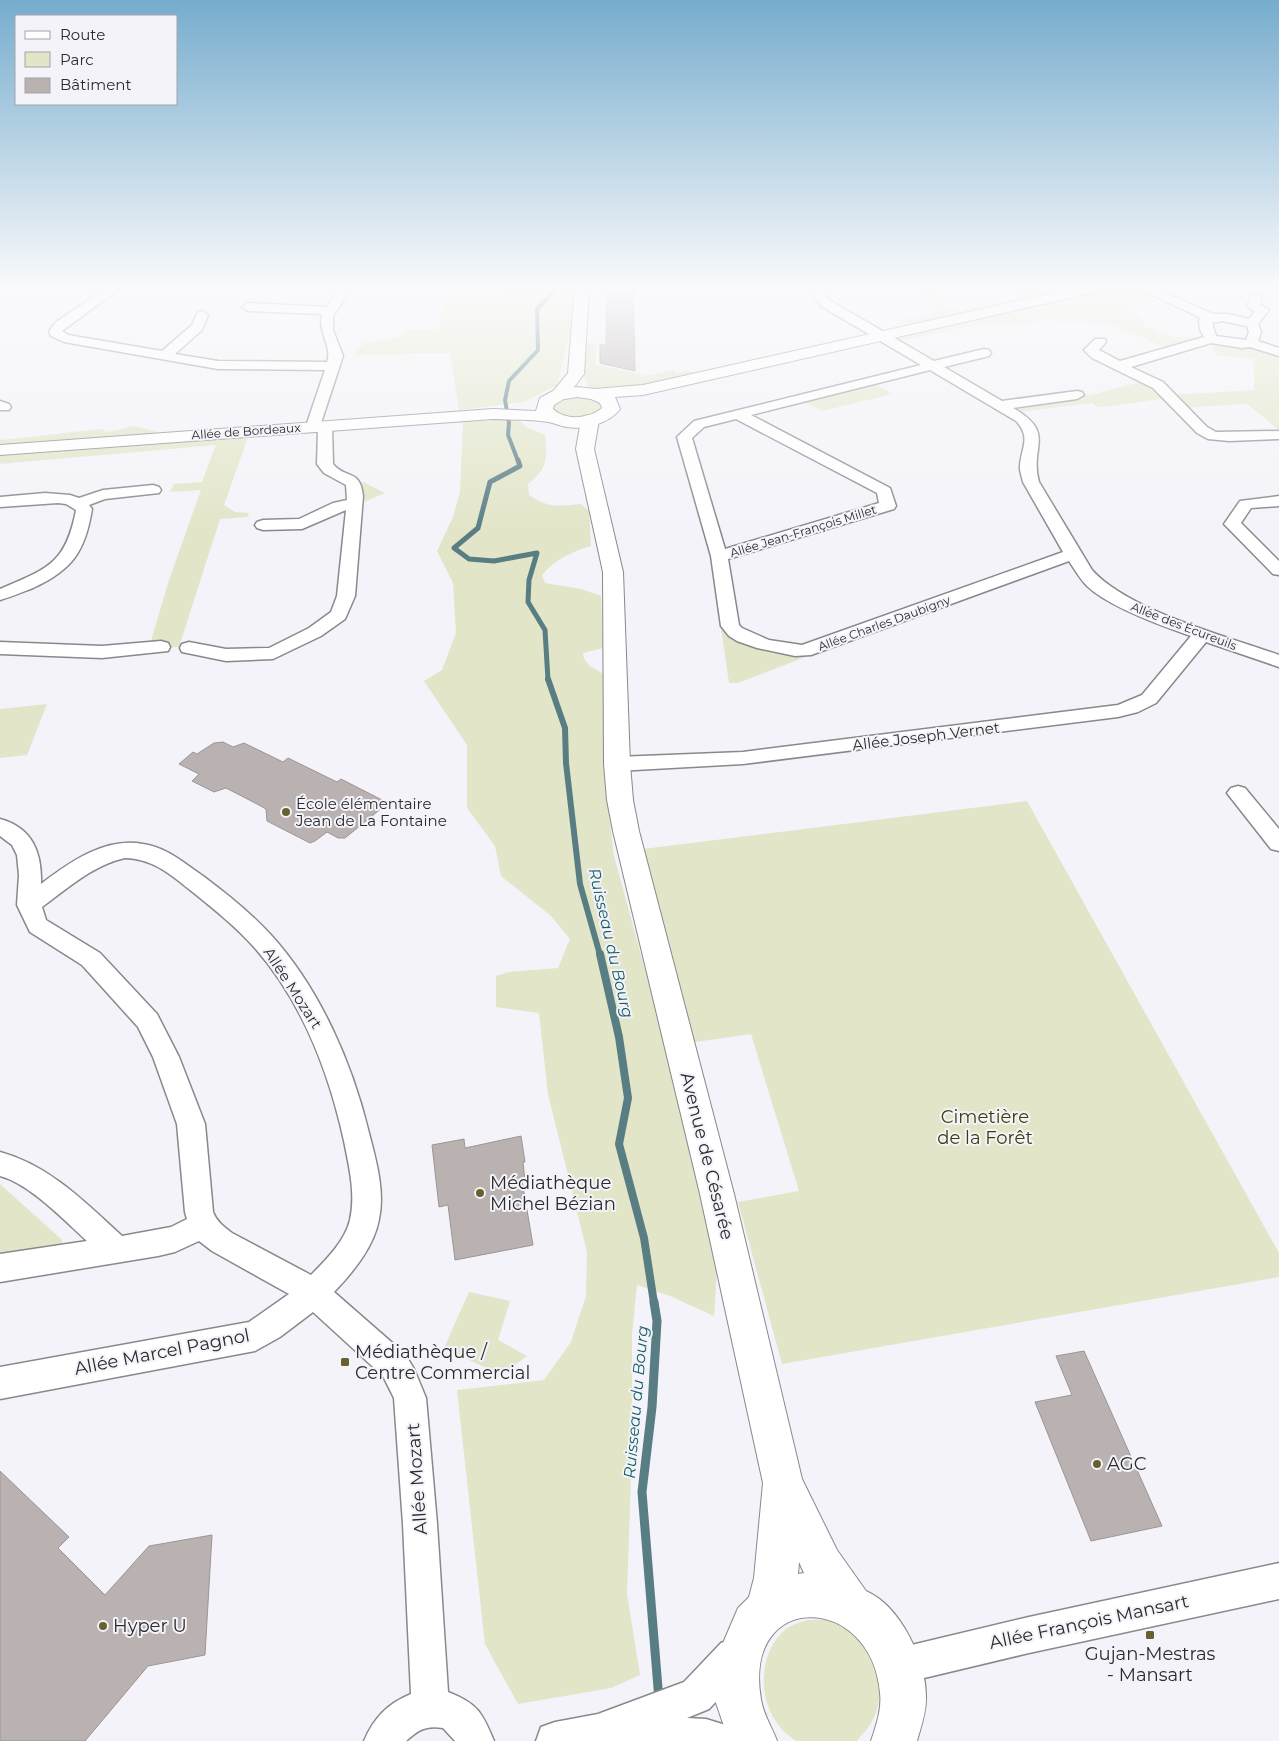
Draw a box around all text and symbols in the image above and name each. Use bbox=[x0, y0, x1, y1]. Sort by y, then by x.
legend bbox=[15, 15, 178, 105]
text: Route bbox=[60, 25, 105, 44]
text: Parc bbox=[60, 50, 94, 69]
text: Bâtiment bbox=[60, 75, 132, 94]
street label: Allée de Bordeaux bbox=[191, 420, 302, 442]
street label: Allée Jean-François Millet bbox=[728, 502, 878, 560]
street label: Allée Charles Daubigny bbox=[816, 592, 953, 654]
street label: Allée des Écureuils bbox=[1129, 599, 1239, 653]
street label: Allée Joseph Vernet bbox=[851, 718, 1001, 754]
place label: École élémentaire Jean de La Fontaine bbox=[295, 794, 447, 830]
marker: École élémentaire Jean de La Fontaine bbox=[280, 806, 292, 818]
water label: Ruisseau du Bourg bbox=[584, 866, 638, 1020]
street label: Allée Mozart bbox=[260, 944, 326, 1032]
street label: Avenue de Césarée bbox=[676, 1070, 738, 1242]
park label: Cimetière de la Forêt bbox=[937, 1106, 1033, 1149]
place label: Médiathèque Michel Bézian bbox=[490, 1172, 616, 1215]
marker: Médiathèque Michel Bézian bbox=[474, 1187, 486, 1199]
street label: Allée Marcel Pagnol bbox=[72, 1324, 252, 1380]
water label: Ruisseau du Bourg bbox=[620, 1325, 652, 1479]
place label: Médiathèque / Centre Commercial bbox=[355, 1341, 530, 1384]
marker: Médiathèque / Centre Commercial bbox=[339, 1356, 351, 1368]
street label: Allée Mozart bbox=[402, 1422, 432, 1536]
place label: AGC bbox=[1107, 1453, 1147, 1475]
marker: AGC bbox=[1091, 1458, 1103, 1470]
street label: Allée François Mansart bbox=[987, 1590, 1191, 1654]
place label: Hyper U bbox=[113, 1615, 187, 1637]
marker: Hyper U bbox=[97, 1620, 109, 1632]
marker: Gujan-Mestras - Mansart bbox=[1144, 1629, 1156, 1641]
place label: Gujan-Mestras - Mansart bbox=[1085, 1643, 1216, 1686]

